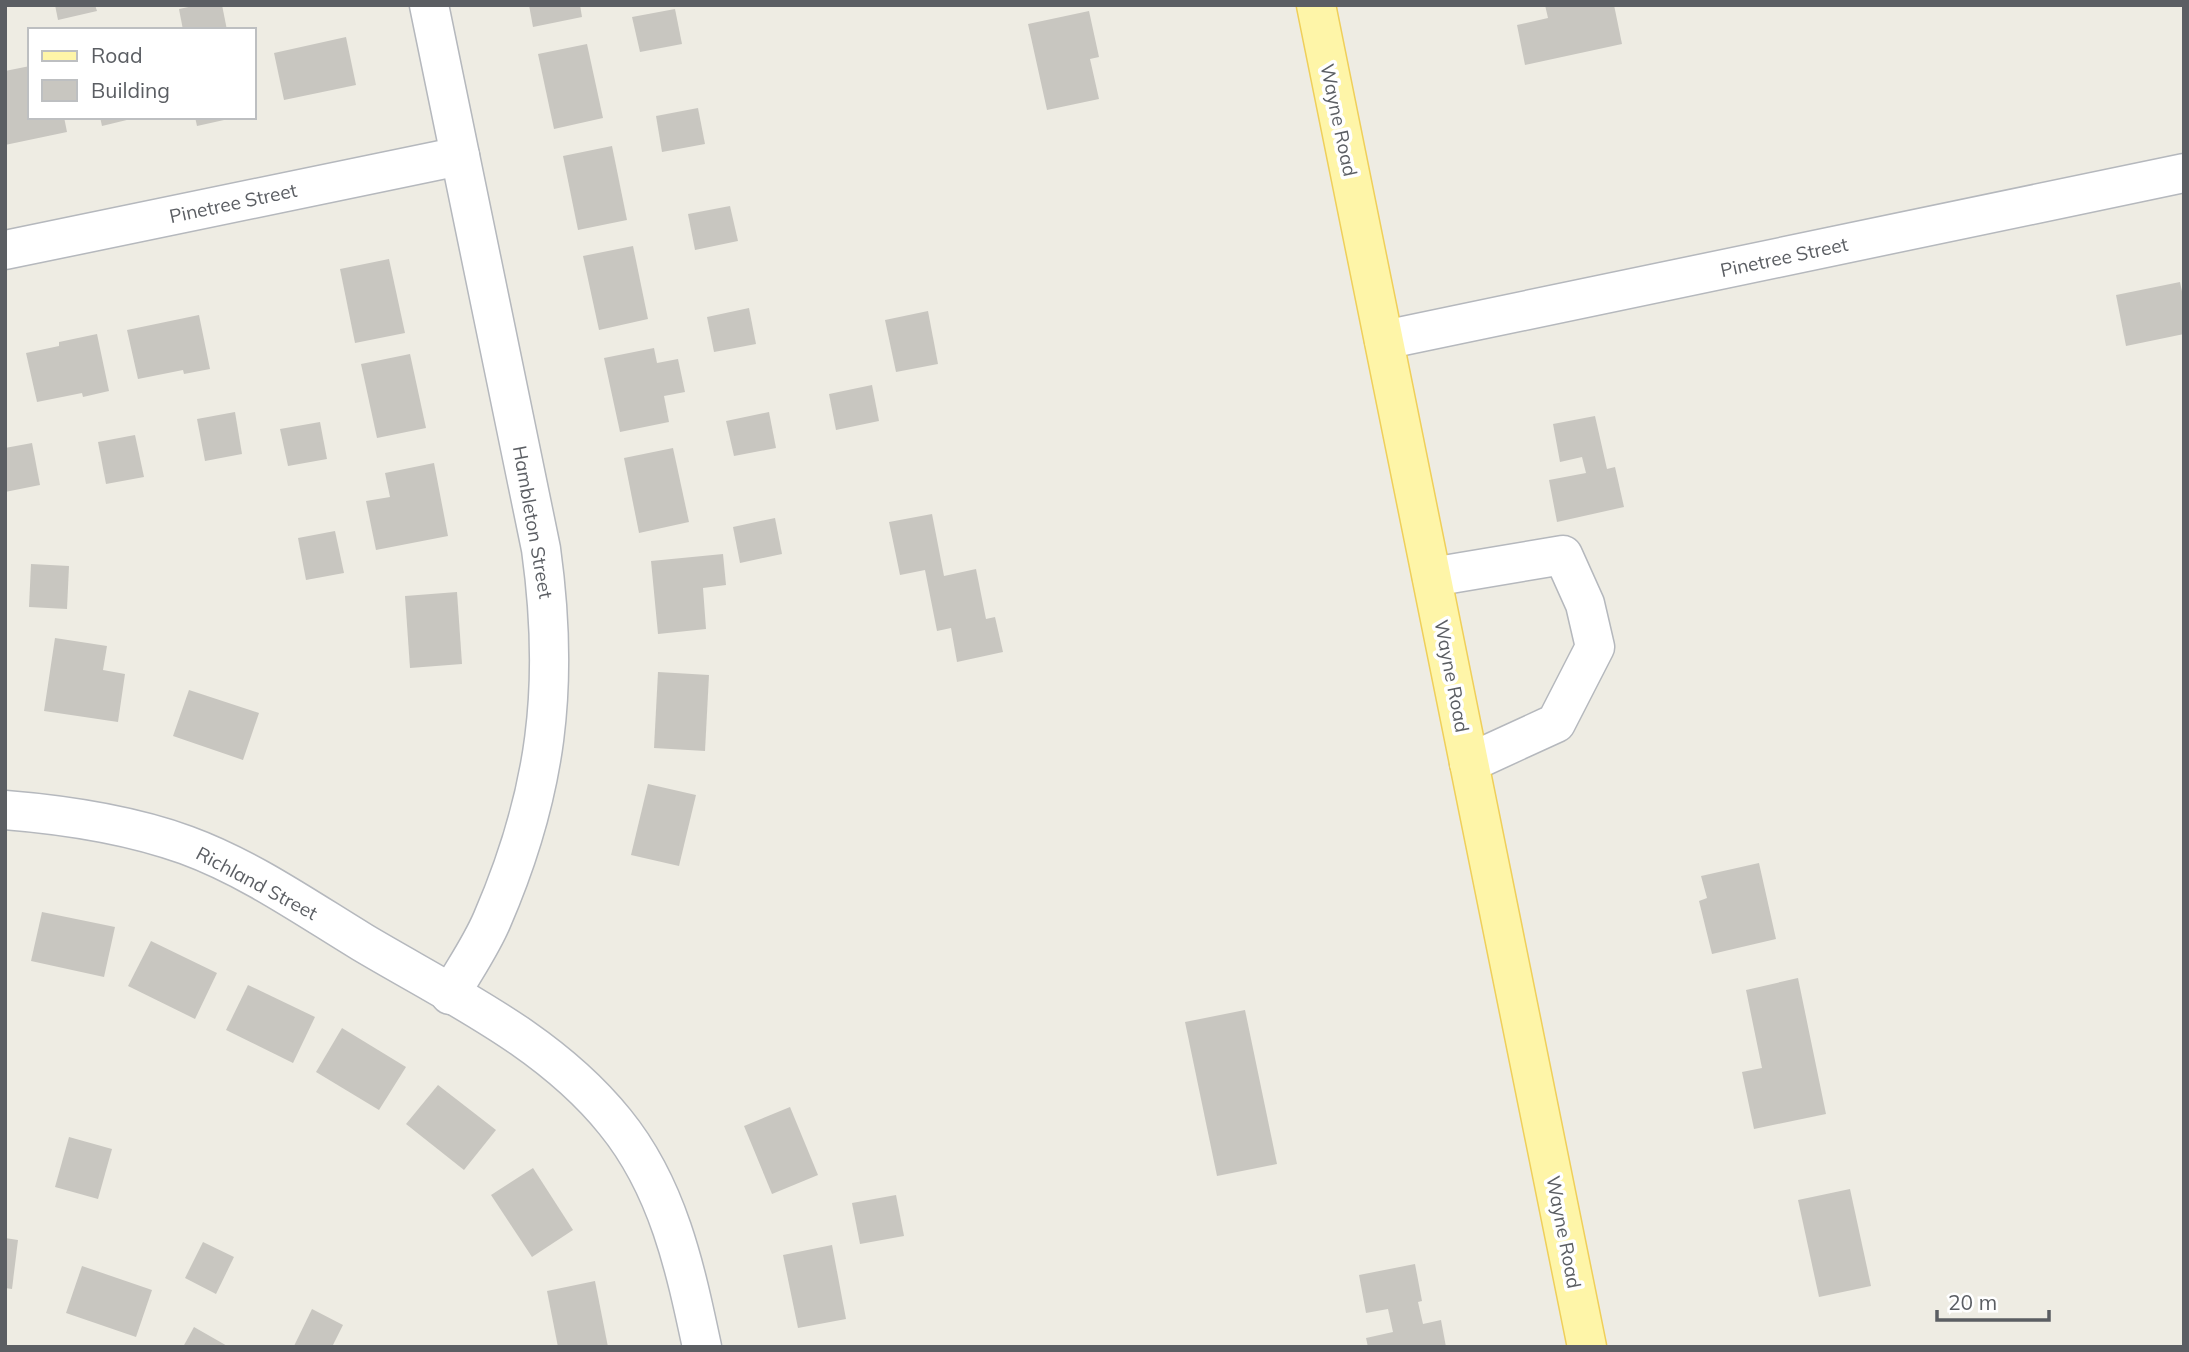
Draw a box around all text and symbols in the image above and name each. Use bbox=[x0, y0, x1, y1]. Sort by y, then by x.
legend bbox=[28, 28, 256, 119]
text: Road bbox=[91, 42, 142, 68]
street label: Wayne Road bbox=[1315, 62, 1363, 178]
text: Building bbox=[91, 77, 170, 103]
street label: Pinetree Street bbox=[167, 178, 299, 228]
street label: Pinetree Street bbox=[1718, 232, 1850, 282]
street label: Hambleton Street bbox=[508, 444, 558, 601]
street label: Wayne Road bbox=[1429, 618, 1475, 734]
street label: Richland Street bbox=[192, 841, 322, 925]
street label: Wayne Road bbox=[1541, 1174, 1587, 1290]
scale bar bbox=[1937, 1278, 2049, 1322]
text: 20 m bbox=[1948, 1289, 1997, 1315]

